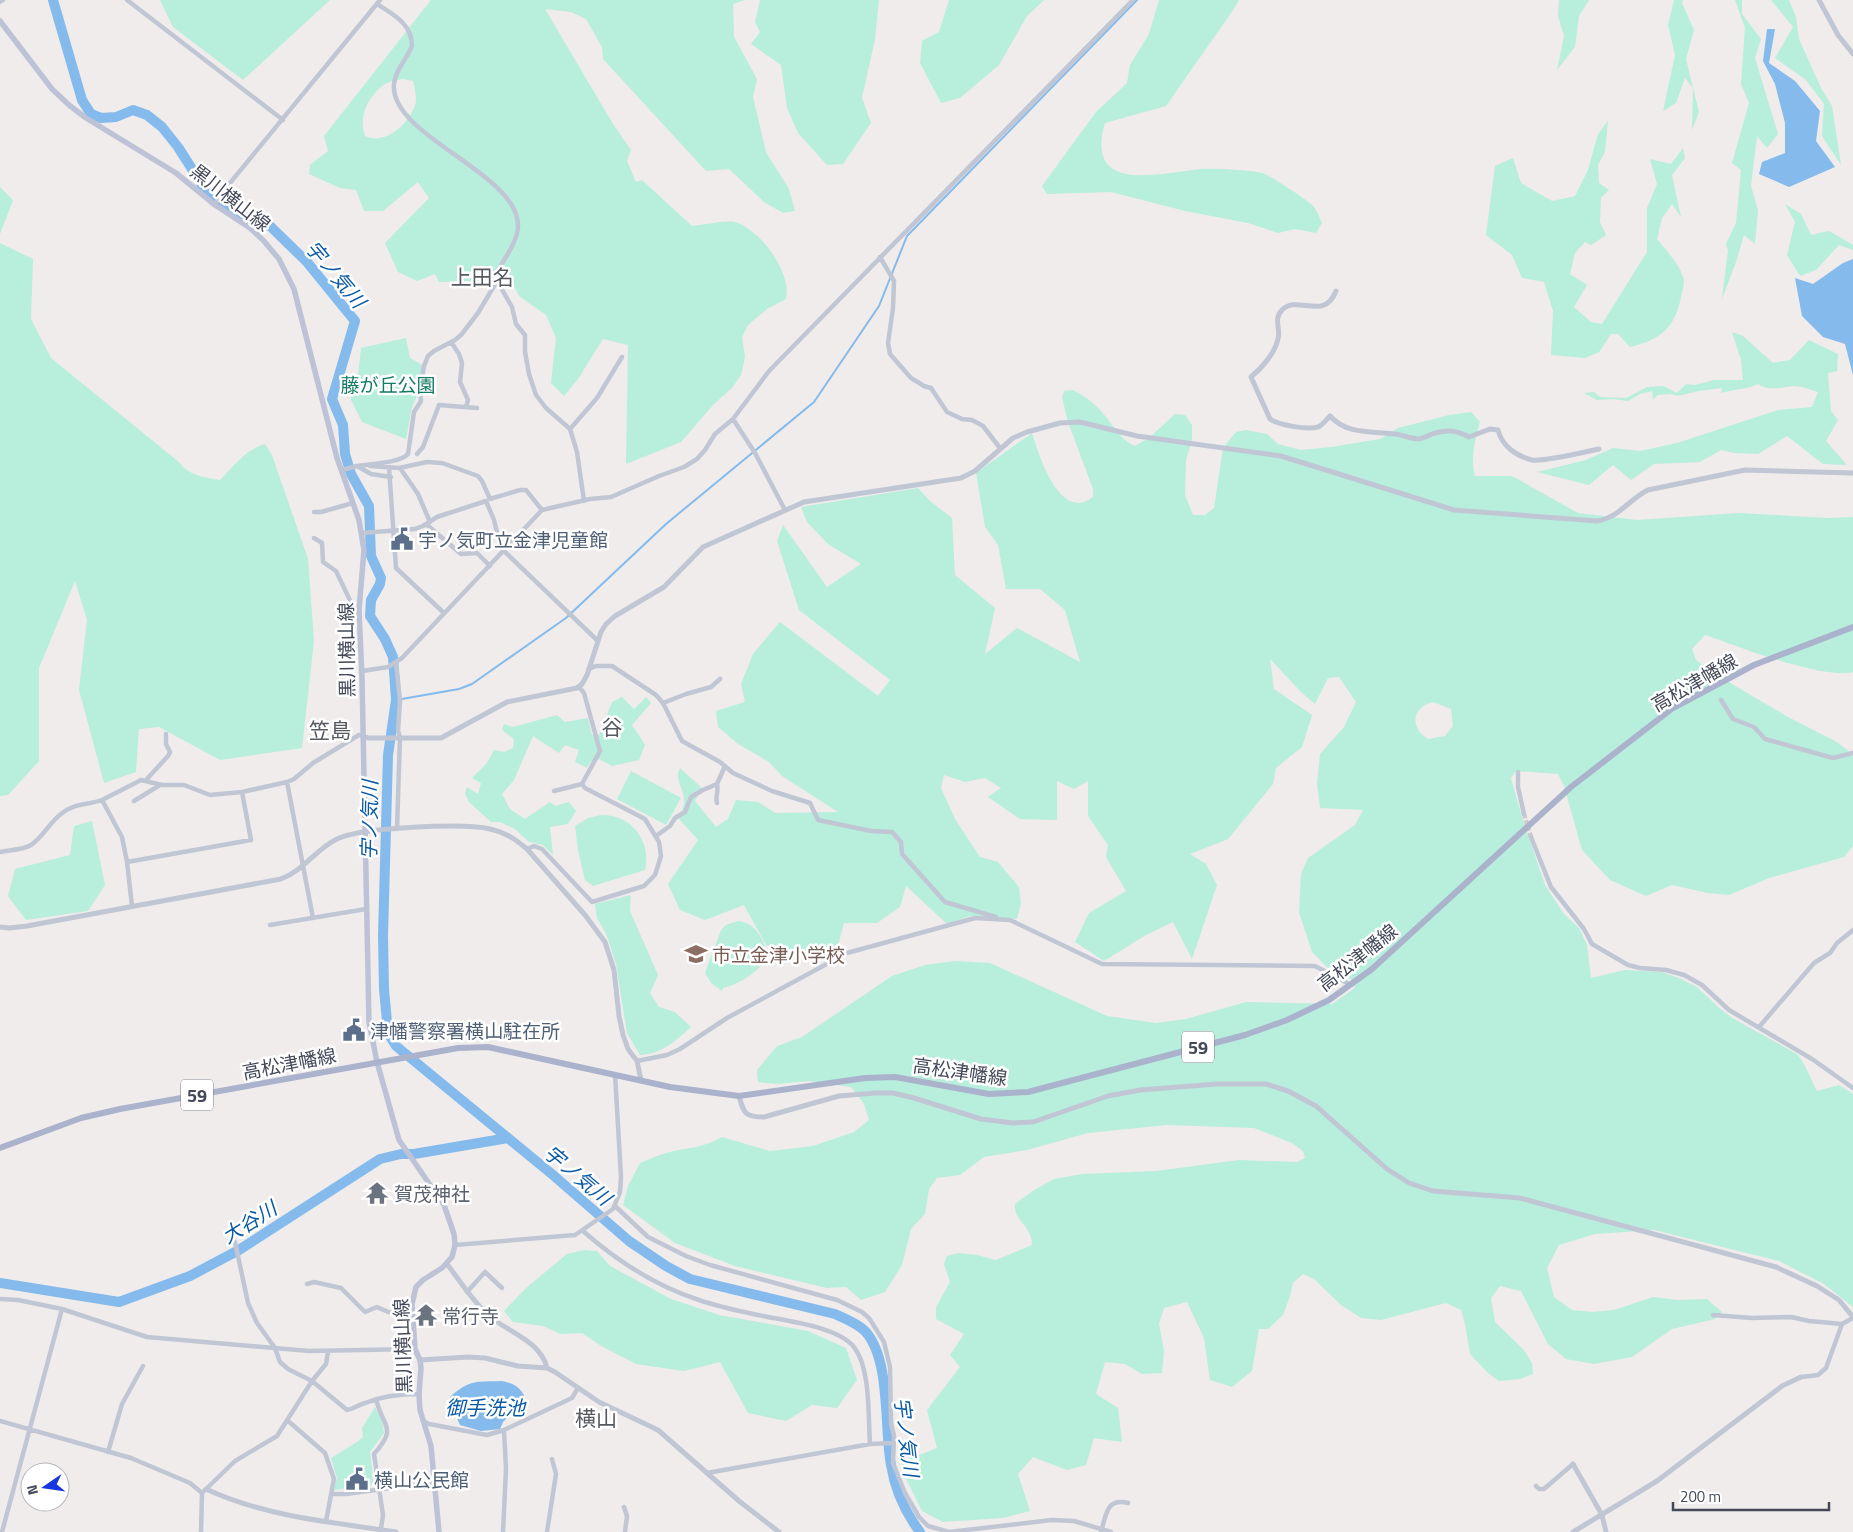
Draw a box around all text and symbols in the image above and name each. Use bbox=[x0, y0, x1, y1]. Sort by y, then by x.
street label: 黒川横山線 bbox=[185, 156, 277, 238]
water label: 宇ノ気川 bbox=[298, 233, 375, 316]
district label: 上田名 bbox=[451, 261, 514, 293]
park label: 藤が丘公園 bbox=[340, 370, 436, 399]
place label: 宇ノ気町立金津児童館 bbox=[418, 525, 608, 554]
public building icon: 宇ノ気町立金津児童館 bbox=[389, 526, 415, 552]
street label: 黒川横山線 bbox=[331, 602, 361, 698]
street label: 高松津幡線 bbox=[1646, 646, 1742, 718]
district label: 谷 bbox=[602, 711, 623, 743]
district label: 笠島 bbox=[309, 714, 351, 746]
water label: 宇ノ気川 bbox=[353, 778, 385, 860]
street label: 高松津幡線 bbox=[1311, 916, 1403, 998]
place label: 市立金津小学校 bbox=[712, 940, 845, 969]
school or university icon: 市立金津小学校 bbox=[683, 941, 709, 967]
place label: 津幡警察署横山駐在所 bbox=[370, 1016, 560, 1045]
public building icon: 津幡警察署横山駐在所 bbox=[341, 1017, 367, 1043]
road number: 59 bbox=[1182, 1032, 1214, 1062]
street label: 高松津幡線 bbox=[240, 1040, 338, 1086]
street label: 高松津幡線 bbox=[911, 1050, 1009, 1092]
road number: 59 bbox=[181, 1080, 213, 1110]
water label: 宇ノ気川 bbox=[537, 1137, 620, 1214]
place label: 賀茂神社 bbox=[394, 1179, 470, 1208]
temple icon: 賀茂神社 bbox=[364, 1180, 390, 1206]
water label: 大谷川 bbox=[215, 1192, 284, 1251]
street label: 黒川横山線 bbox=[386, 1298, 418, 1394]
place label: 常行寺 bbox=[442, 1301, 499, 1330]
temple icon: 常行寺 bbox=[413, 1302, 439, 1328]
water label: 御手洗池 bbox=[445, 1392, 527, 1423]
water label: 宇ノ気川 bbox=[887, 1395, 928, 1481]
district label: 横山 bbox=[575, 1402, 617, 1434]
north arrow bbox=[20, 1462, 70, 1512]
place label: 横山公民館 bbox=[374, 1465, 469, 1494]
public building icon: 横山公民館 bbox=[344, 1466, 370, 1492]
scale bar bbox=[1673, 1480, 1829, 1512]
text: N bbox=[21, 1483, 43, 1497]
text: 200 m bbox=[1680, 1485, 1721, 1508]

